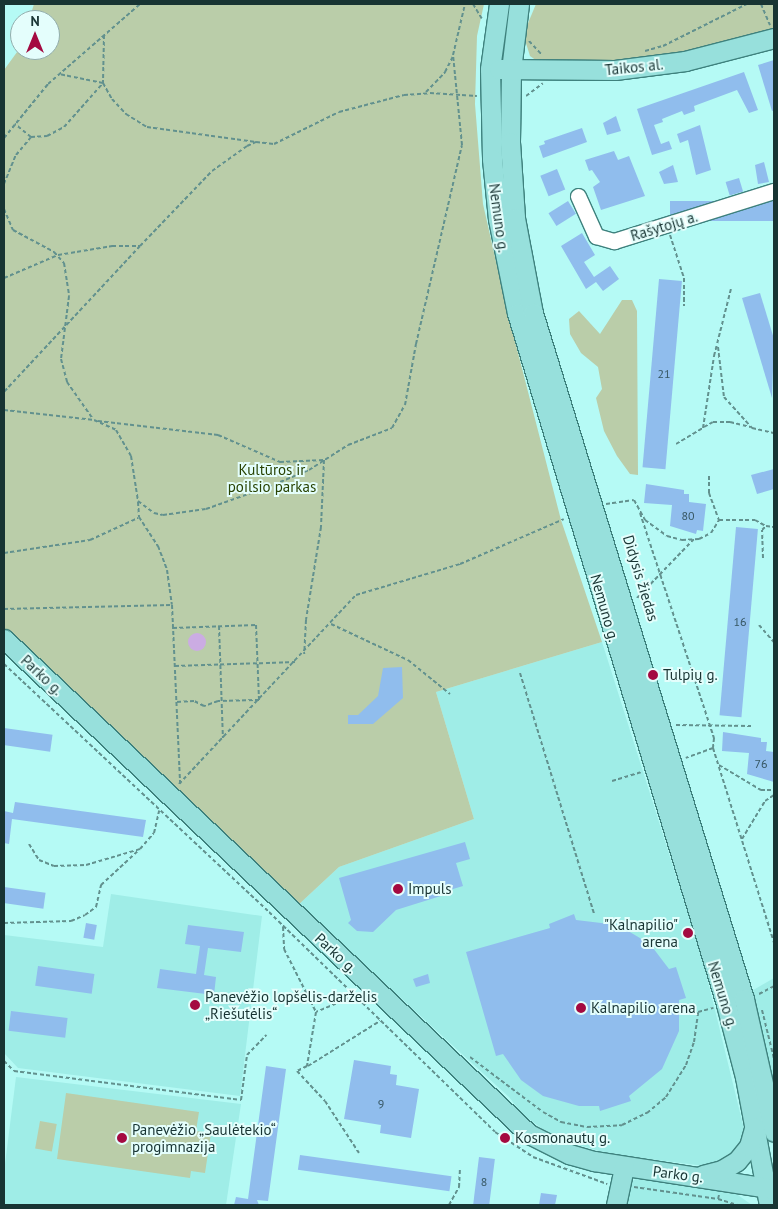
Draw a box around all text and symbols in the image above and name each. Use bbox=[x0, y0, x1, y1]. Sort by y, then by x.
north arrow bbox=[10, 10, 60, 60]
text: N bbox=[30, 12, 40, 30]
street label: Taikos al. bbox=[604, 55, 664, 79]
street label: Nemuno g. bbox=[485, 182, 513, 254]
street label: Rašytojų a. bbox=[628, 207, 700, 245]
house number: 21 bbox=[657, 367, 671, 381]
park label: Kultūros ir poilsio parkas bbox=[228, 460, 316, 495]
house number: 80 bbox=[681, 509, 695, 523]
street label: Didysis žiedas bbox=[619, 532, 663, 624]
street label: Nemuno g. bbox=[587, 572, 623, 644]
house number: 16 bbox=[733, 615, 747, 629]
street label: Parko g. bbox=[17, 651, 67, 699]
place label: Tulpių g. bbox=[663, 666, 718, 684]
marker: Tulpių g. bbox=[647, 669, 659, 681]
house number: 76 bbox=[754, 757, 768, 771]
place label: Impuls bbox=[408, 880, 451, 898]
marker: Impuls bbox=[392, 883, 404, 895]
place label: "Kalnapilio" arena bbox=[604, 915, 678, 950]
marker: "Kalnapilio" arena bbox=[682, 927, 694, 939]
street label: Parko g. bbox=[311, 929, 361, 977]
street label: Nemuno g. bbox=[704, 959, 742, 1031]
place label: Panevėžio lopšelis-darželis „Riešutėlis“ bbox=[205, 987, 377, 1022]
marker: Panevėžio lopšelis-darželis „Riešutėlis“ bbox=[189, 999, 201, 1011]
place label: Kalnapilio arena bbox=[591, 999, 696, 1017]
marker: Kalnapilio arena bbox=[575, 1002, 587, 1014]
house number: 9 bbox=[378, 1097, 384, 1111]
place label: Panevėžio „Saulėtekio“ progimnazija bbox=[132, 1120, 277, 1155]
place label: Kosmonautų g. bbox=[515, 1129, 610, 1147]
marker: Panevėžio „Saulėtekio“ progimnazija bbox=[116, 1132, 128, 1144]
marker: Kosmonautų g. bbox=[499, 1132, 511, 1144]
street label: Parko g. bbox=[652, 1162, 704, 1186]
house number: 8 bbox=[481, 1175, 487, 1189]

